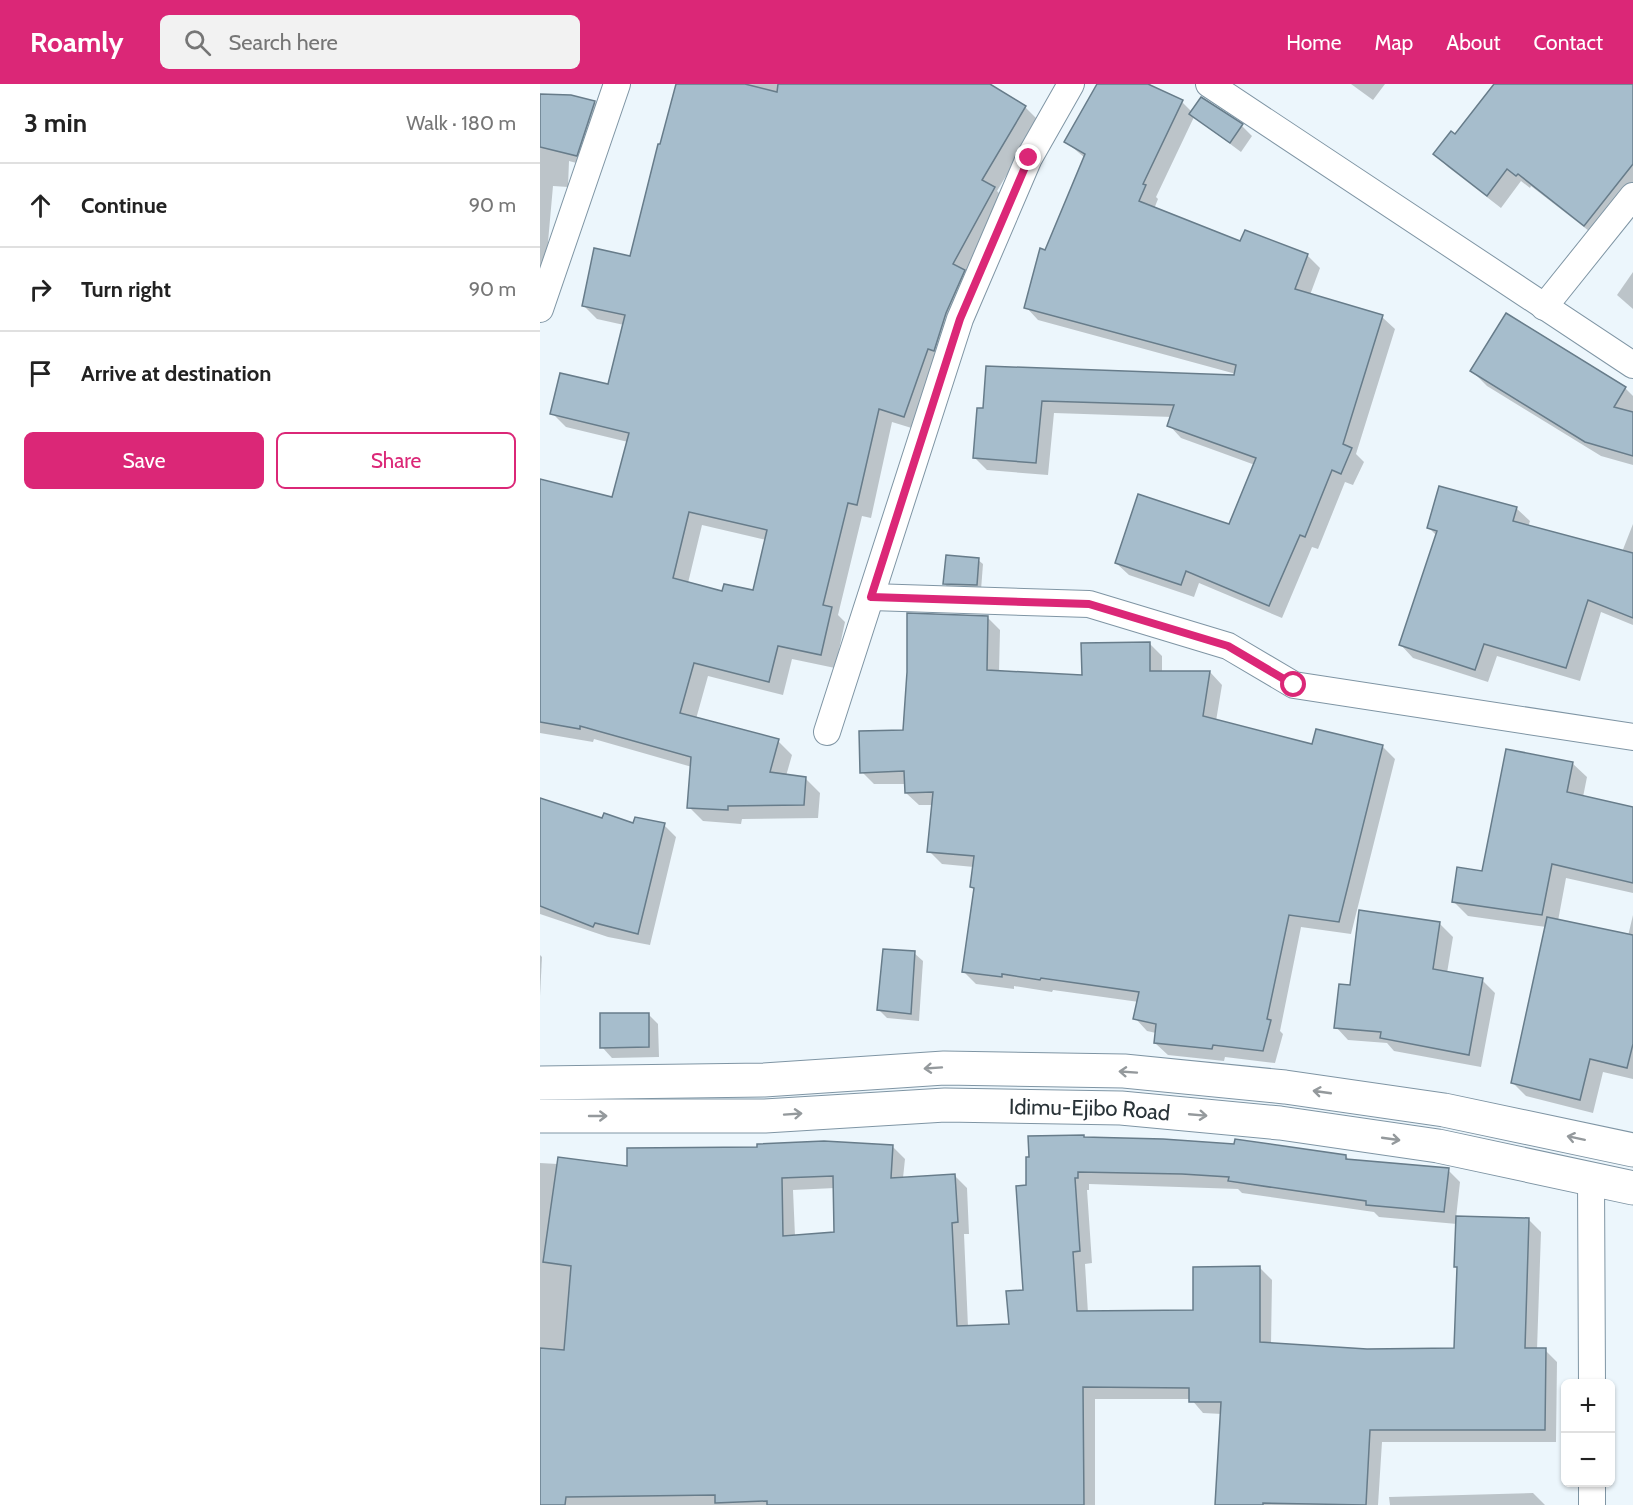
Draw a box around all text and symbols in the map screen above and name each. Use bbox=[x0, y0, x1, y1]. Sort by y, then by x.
search box bbox=[160, 15, 580, 69]
text: Roamly bbox=[30, 25, 124, 59]
icon: search bbox=[181, 26, 214, 59]
text: Search here bbox=[229, 29, 338, 56]
text: Home bbox=[1286, 30, 1342, 55]
text: Map bbox=[1375, 30, 1413, 55]
text: About bbox=[1446, 30, 1500, 55]
text: Contact bbox=[1533, 30, 1603, 55]
text: 3 min bbox=[24, 107, 87, 139]
text: Walk · 180 m bbox=[406, 111, 516, 135]
route end bbox=[1015, 144, 1041, 170]
icon: ahead bbox=[24, 189, 57, 222]
text: Continue bbox=[81, 192, 167, 219]
text: 90 m bbox=[469, 193, 516, 217]
icon: right bbox=[24, 273, 57, 306]
text: Turn right bbox=[81, 276, 171, 303]
text: 90 m bbox=[469, 277, 516, 301]
icon: arrive bbox=[24, 357, 57, 390]
text: Arrive at destination bbox=[81, 360, 271, 387]
button: Save bbox=[24, 432, 264, 489]
button: Share bbox=[276, 432, 516, 489]
route start bbox=[1280, 671, 1306, 697]
one-way arrow bbox=[924, 1063, 944, 1074]
one-way arrow bbox=[1119, 1066, 1139, 1077]
one-way arrow bbox=[1313, 1086, 1332, 1097]
street label: Idimu-Ejibo Road bbox=[1009, 1093, 1171, 1127]
one-way arrow bbox=[783, 1109, 803, 1120]
one-way arrow bbox=[588, 1110, 608, 1122]
one-way arrow bbox=[1187, 1110, 1207, 1121]
one-way arrow bbox=[1566, 1132, 1586, 1143]
one-way arrow bbox=[1381, 1134, 1401, 1145]
map controls bbox=[1561, 1379, 1615, 1487]
button: + bbox=[1561, 1379, 1615, 1433]
button: − bbox=[1561, 1433, 1615, 1487]

